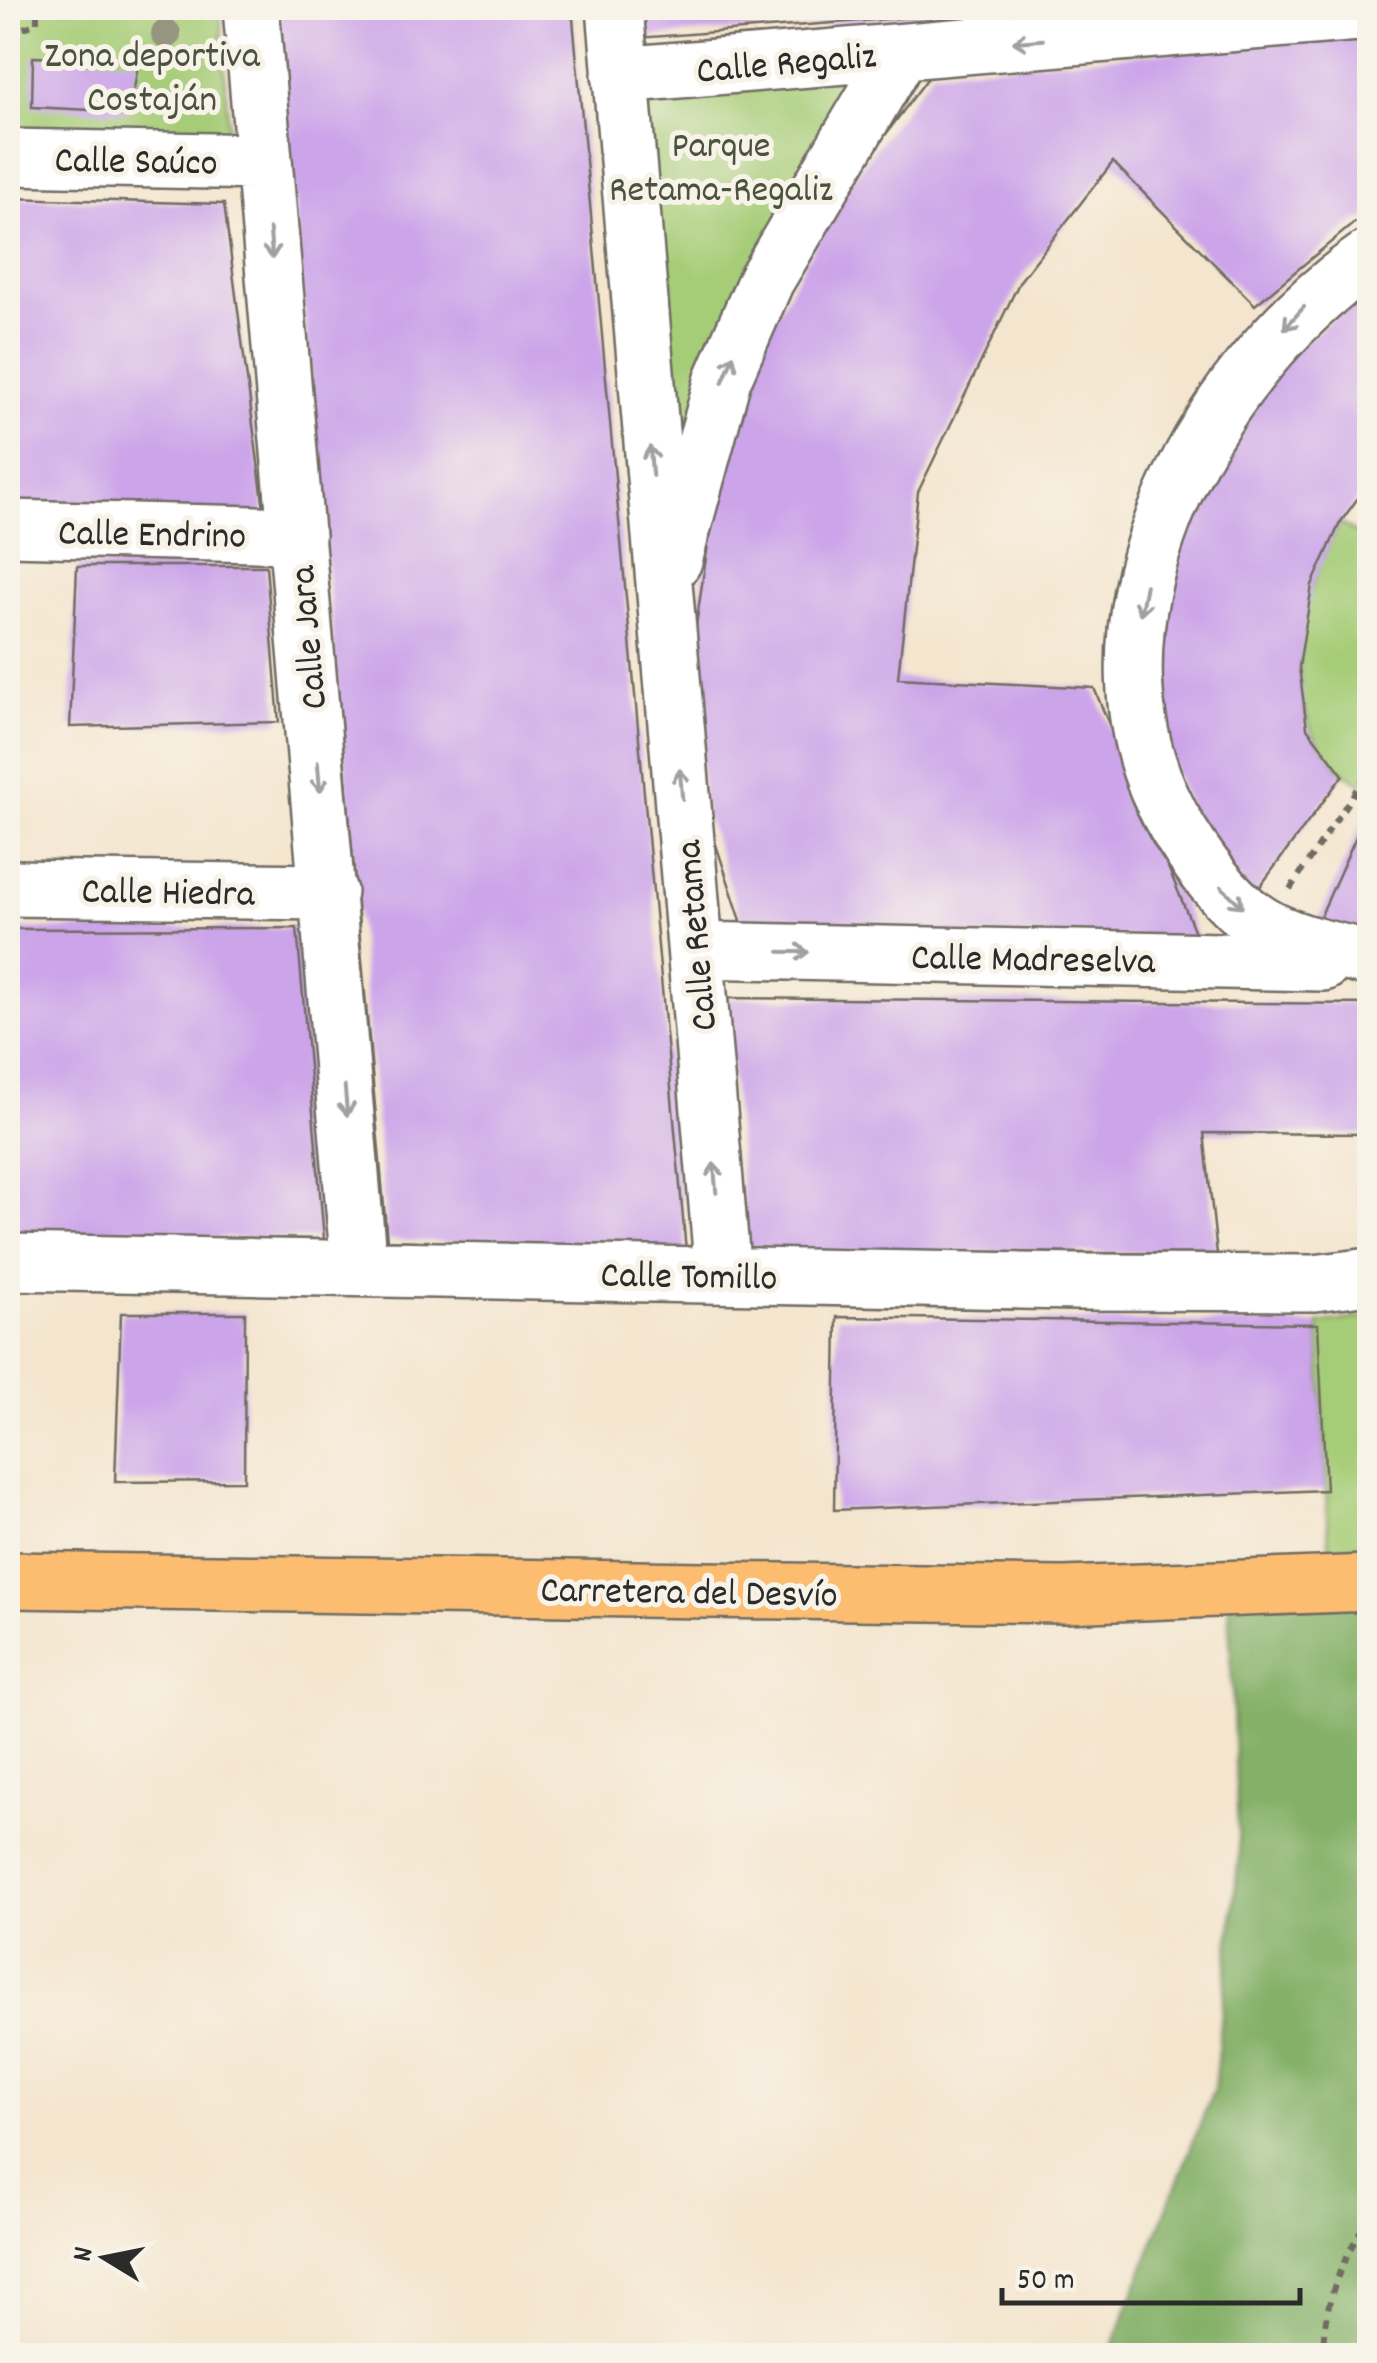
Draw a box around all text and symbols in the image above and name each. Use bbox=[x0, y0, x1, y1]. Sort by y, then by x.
park label: Zona deportiva Costaján bbox=[44, 31, 261, 130]
street label: Calle Regaliz bbox=[694, 31, 879, 102]
one-way arrow bbox=[1013, 31, 1045, 50]
park label: Parque Retama-Regaliz bbox=[609, 121, 833, 220]
street label: Calle Saúco bbox=[54, 136, 218, 193]
one-way arrow bbox=[261, 228, 280, 260]
one-way arrow bbox=[1283, 305, 1306, 330]
one-way arrow bbox=[721, 354, 739, 384]
one-way arrow bbox=[642, 445, 661, 477]
street label: Calle Endrino bbox=[57, 508, 247, 567]
street label: Calle Jara bbox=[278, 562, 345, 711]
one-way arrow bbox=[1133, 583, 1152, 616]
one-way arrow bbox=[309, 760, 328, 793]
one-way arrow bbox=[671, 769, 690, 801]
street label: Calle Retama bbox=[664, 837, 735, 1033]
street label: Calle Hiedra bbox=[81, 866, 256, 925]
one-way arrow bbox=[1219, 884, 1243, 908]
street label: Calle Madreselva bbox=[910, 933, 1157, 992]
one-way arrow bbox=[777, 943, 809, 962]
one-way arrow bbox=[337, 1084, 356, 1116]
one-way arrow bbox=[705, 1162, 724, 1194]
street label: Calle Tomillo bbox=[600, 1250, 778, 1309]
street label: Carretera del Desvío bbox=[540, 1565, 838, 1626]
north arrow bbox=[55, 2208, 155, 2308]
scale bar bbox=[1002, 2243, 1300, 2305]
text: N bbox=[64, 2244, 106, 2265]
text: 50 m bbox=[1017, 2261, 1075, 2304]

